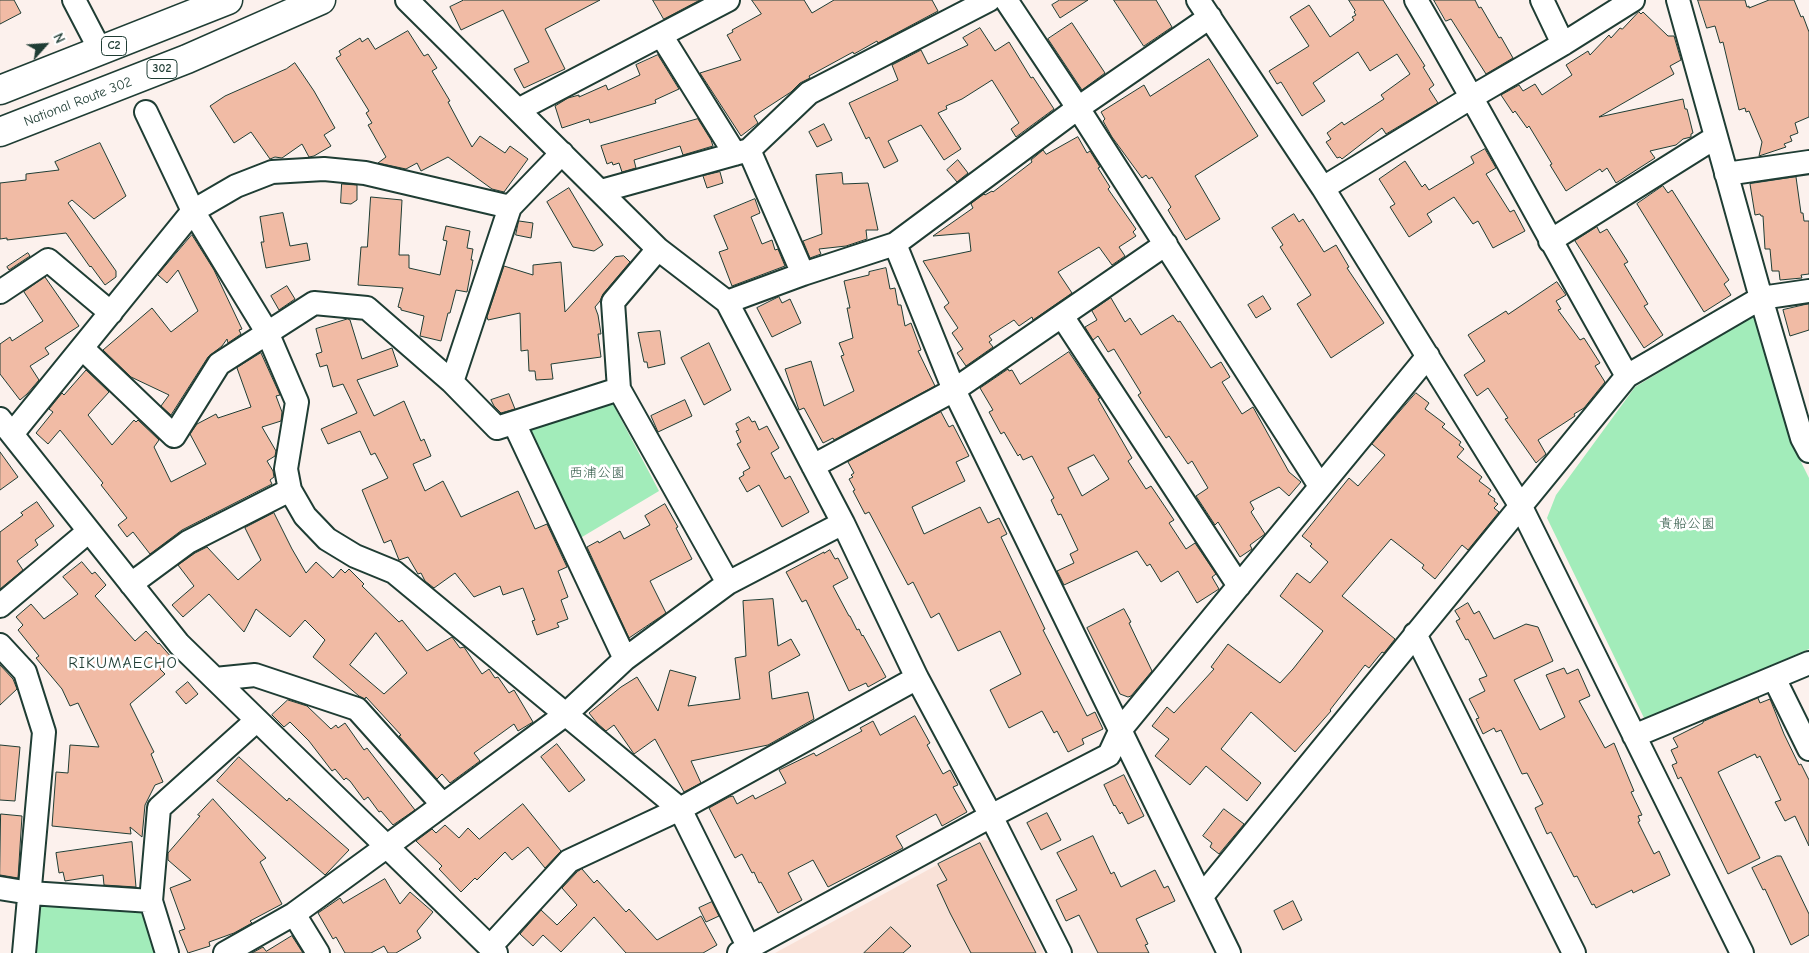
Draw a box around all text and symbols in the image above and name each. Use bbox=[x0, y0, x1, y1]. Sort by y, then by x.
north arrow bbox=[20, 20, 70, 70]
text: N bbox=[49, 30, 69, 46]
road number: C2 bbox=[102, 36, 126, 56]
road number: 302 bbox=[147, 60, 177, 78]
street label: National Route 302 bbox=[21, 74, 135, 130]
park label: 西浦公園 bbox=[569, 465, 625, 481]
park label: 貴船公園 bbox=[1659, 516, 1715, 532]
district label: RIKUMAECHO bbox=[67, 653, 179, 673]

